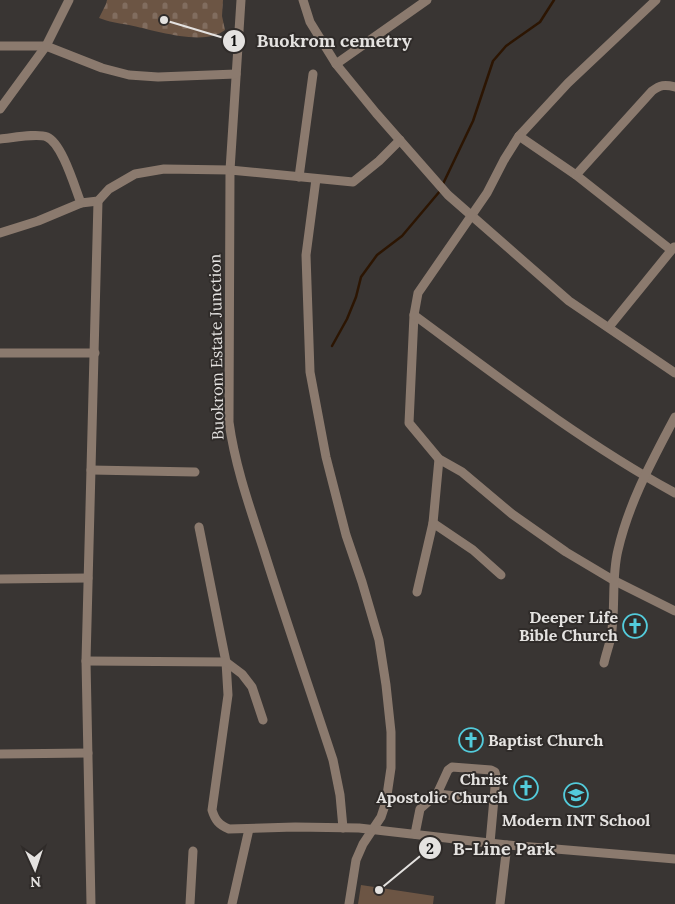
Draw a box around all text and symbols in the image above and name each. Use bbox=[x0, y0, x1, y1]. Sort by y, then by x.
callout: Buokrom cemetry bbox=[221, 24, 421, 57]
text: Buokrom cemetry bbox=[256, 29, 412, 52]
text: 1 bbox=[231, 31, 237, 50]
street label: Buokrom Estate Junction bbox=[204, 253, 228, 440]
place label: Deeper Life Bible Church bbox=[519, 607, 618, 645]
church icon: Deeper Life Bible Church bbox=[622, 613, 648, 639]
church icon: Baptist Church bbox=[458, 727, 484, 753]
place label: Baptist Church bbox=[488, 730, 604, 750]
place label: Christ Apostolic Church bbox=[376, 769, 508, 807]
church icon: Christ Apostolic Church bbox=[513, 775, 539, 801]
school or university icon: Modern INT School bbox=[563, 782, 589, 808]
place label: Modern INT School bbox=[502, 810, 650, 830]
callout: B-Line Park bbox=[418, 832, 565, 865]
text: B-Line Park bbox=[453, 837, 556, 860]
text: 2 bbox=[426, 839, 434, 858]
north arrow bbox=[10, 844, 60, 894]
text: N bbox=[30, 873, 42, 891]

